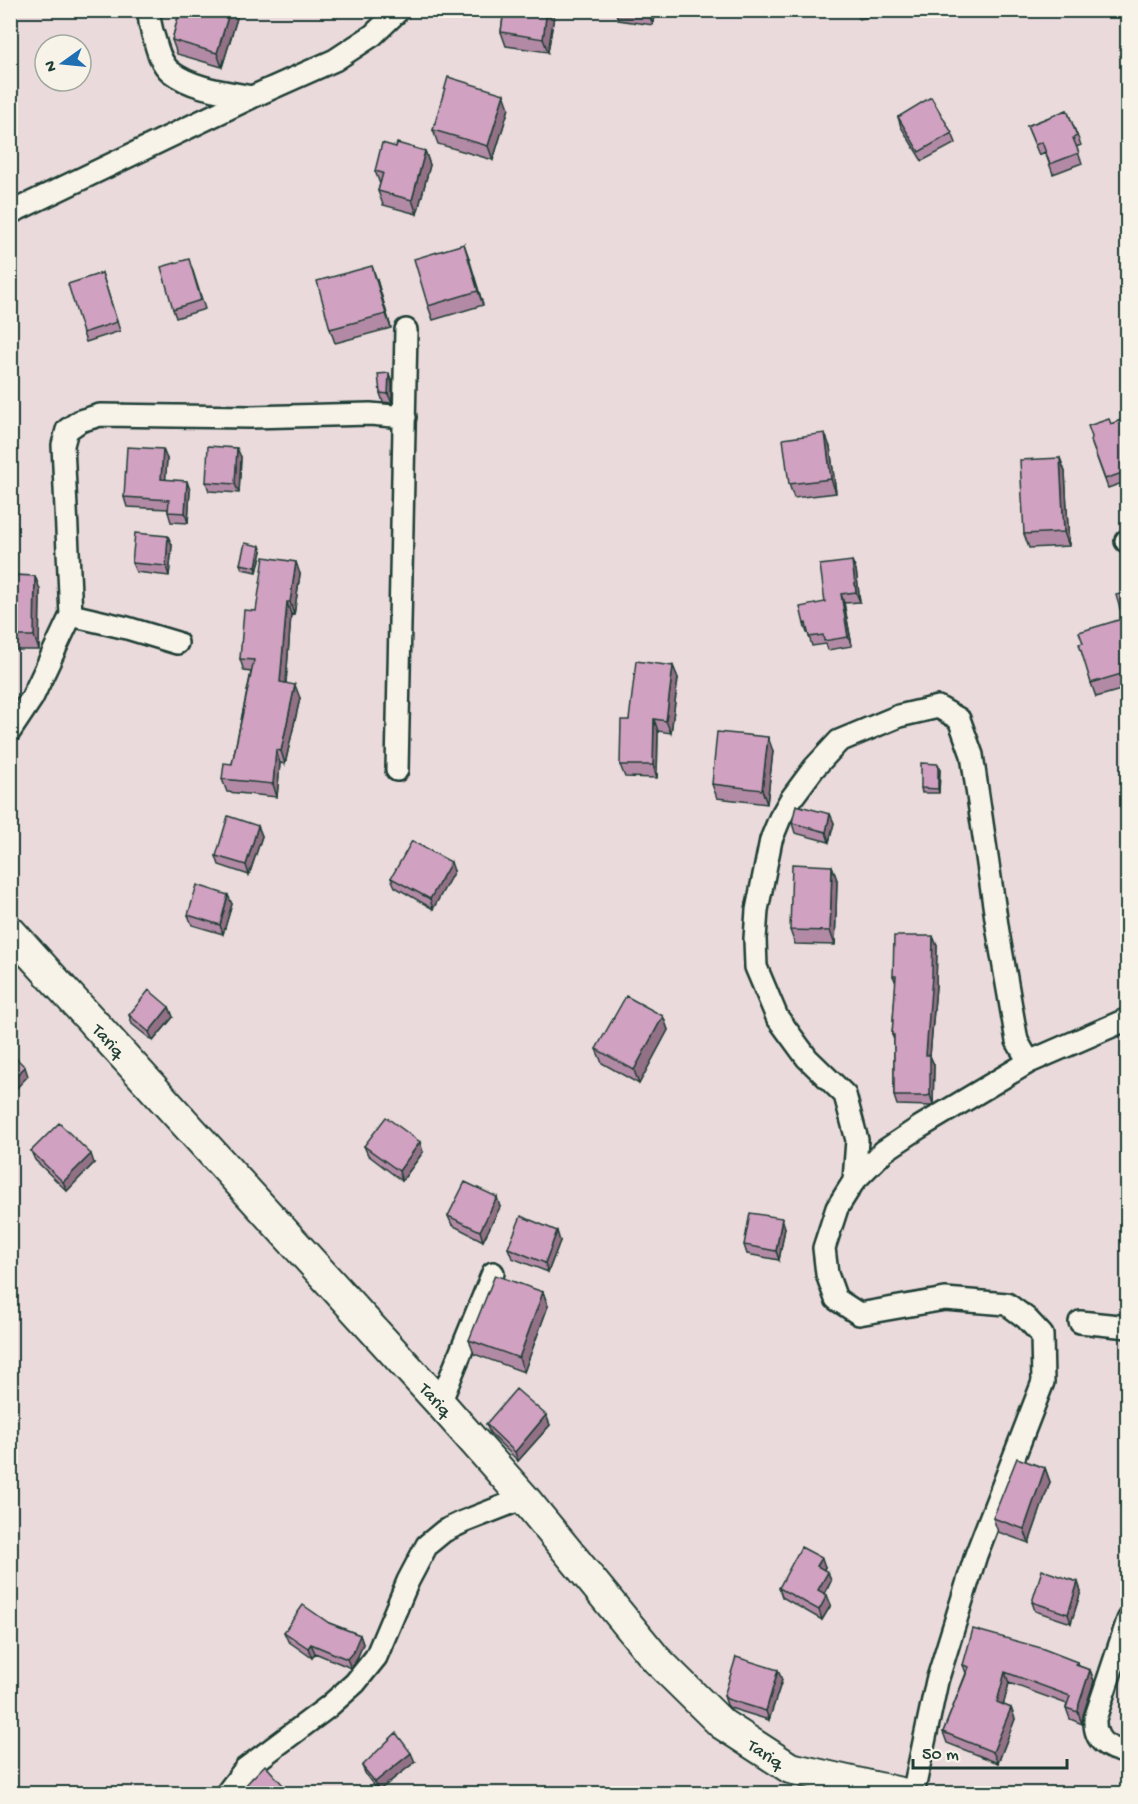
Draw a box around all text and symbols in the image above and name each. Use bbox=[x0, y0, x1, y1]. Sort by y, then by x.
north arrow bbox=[33, 33, 93, 93]
text: N bbox=[41, 58, 62, 73]
street label: Tariq bbox=[86, 1020, 129, 1064]
street label: Tariq bbox=[413, 1379, 456, 1423]
scale bar bbox=[913, 1732, 1068, 1770]
street label: Tariq bbox=[742, 1735, 788, 1775]
text: 50 m bbox=[922, 1745, 959, 1766]

